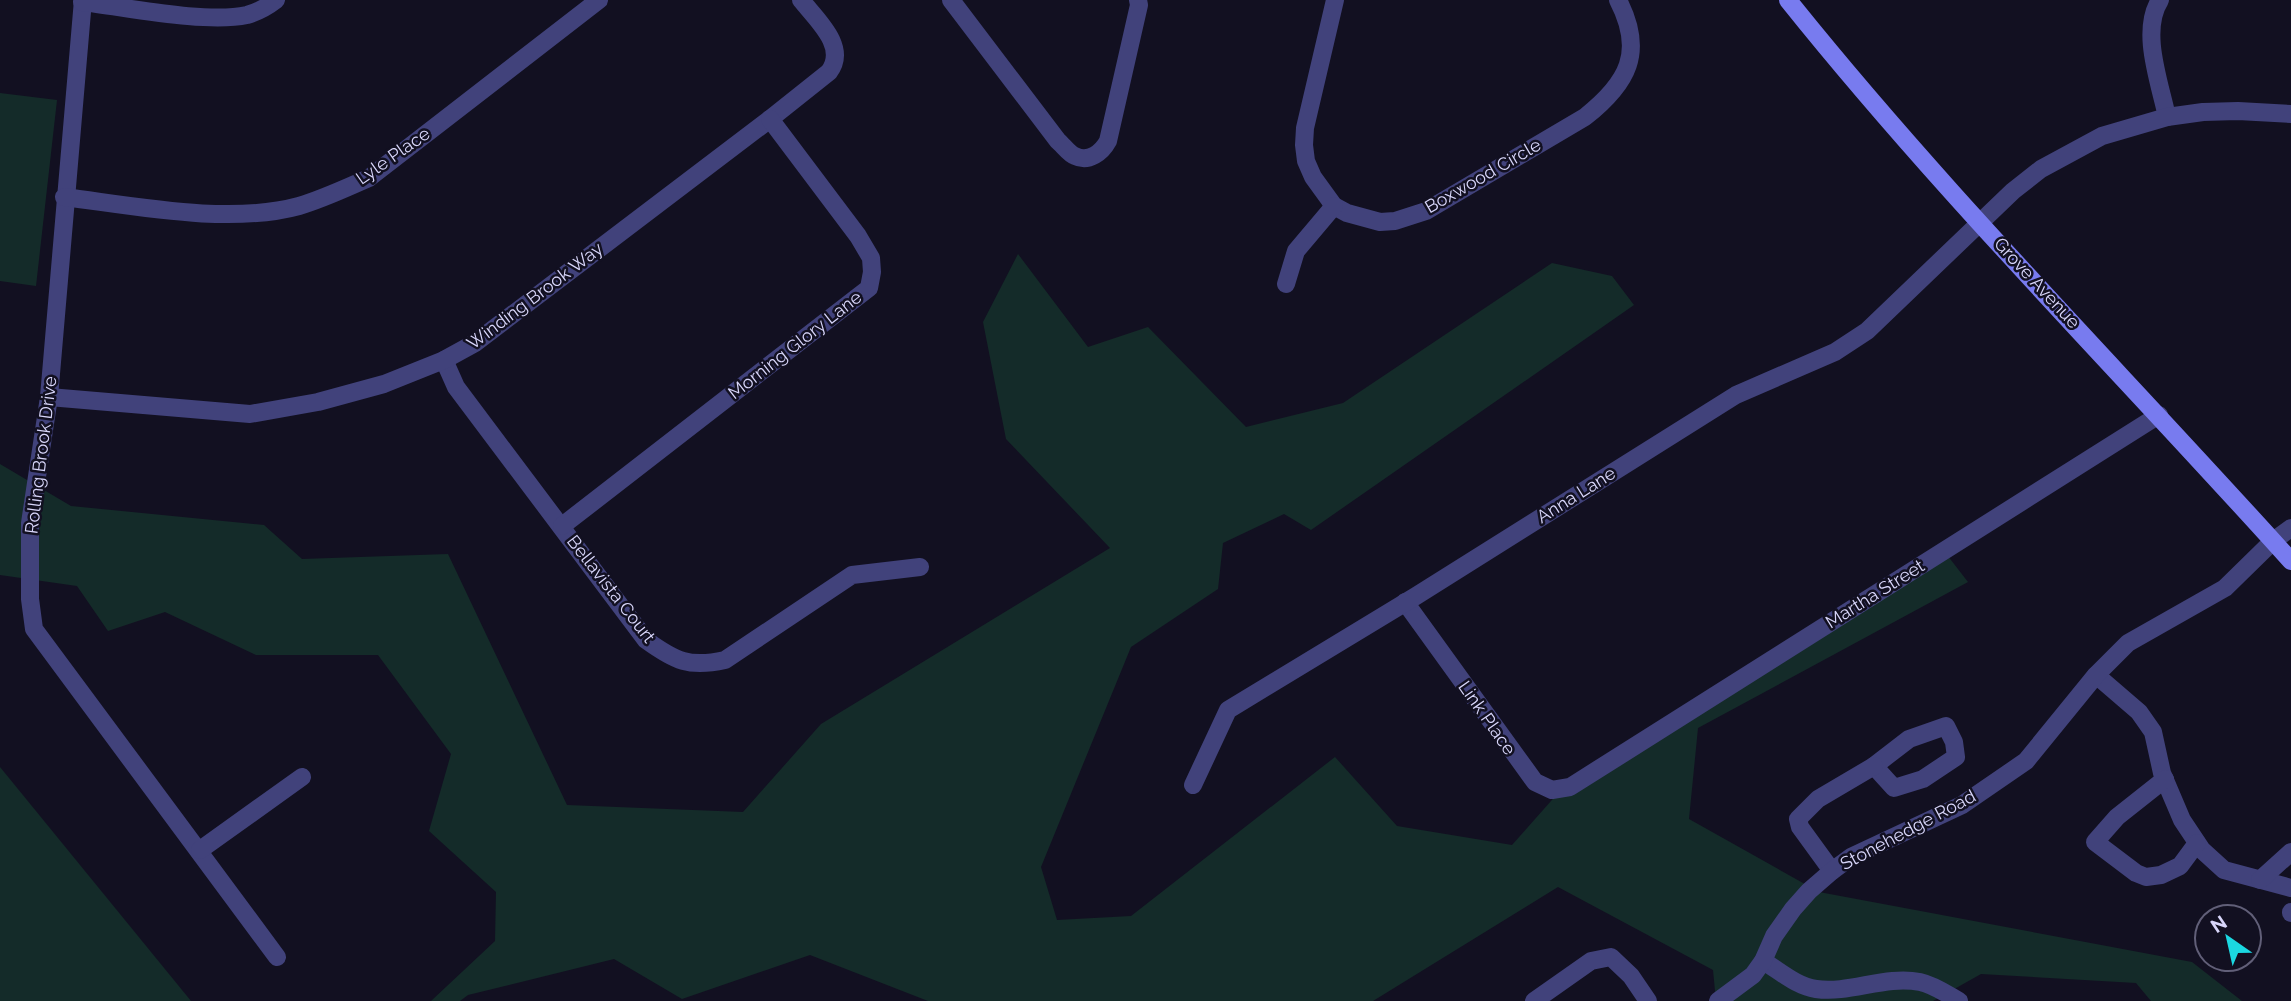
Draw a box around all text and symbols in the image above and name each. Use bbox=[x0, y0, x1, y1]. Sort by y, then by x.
street label: Lyle Place bbox=[352, 122, 434, 189]
street label: Boxwood Circle bbox=[1421, 134, 1545, 217]
street label: Grove Avenue bbox=[1990, 233, 2085, 333]
street label: Winding Brook Way bbox=[463, 238, 607, 354]
street label: Morning Glory Lane bbox=[724, 286, 866, 403]
street label: Rolling Brook Drive bbox=[20, 375, 61, 535]
street label: Anna Lane bbox=[1532, 462, 1619, 527]
street label: Bellavista Court bbox=[563, 531, 660, 647]
street label: Martha Street bbox=[1821, 555, 1928, 632]
street label: Link Place bbox=[1454, 677, 1521, 759]
street label: Stonehedge Road bbox=[1837, 785, 1979, 874]
north arrow bbox=[2193, 903, 2263, 973]
text: N bbox=[2206, 911, 2231, 937]

